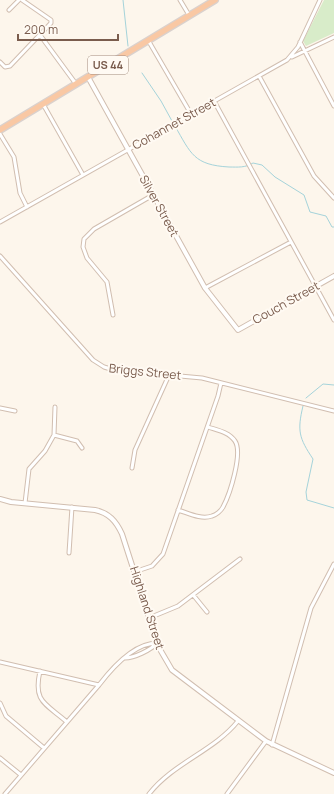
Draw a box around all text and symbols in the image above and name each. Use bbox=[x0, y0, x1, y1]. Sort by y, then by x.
scale bar bbox=[18, 16, 118, 42]
text: 200 m bbox=[24, 21, 58, 38]
road number: US 44 bbox=[88, 56, 128, 74]
street label: Cohannet Street bbox=[129, 93, 219, 154]
street label: Silver Street bbox=[136, 172, 183, 240]
street label: Couch Street bbox=[249, 277, 323, 328]
street label: Briggs Street bbox=[108, 359, 182, 384]
street label: Highland Street bbox=[126, 564, 169, 652]

